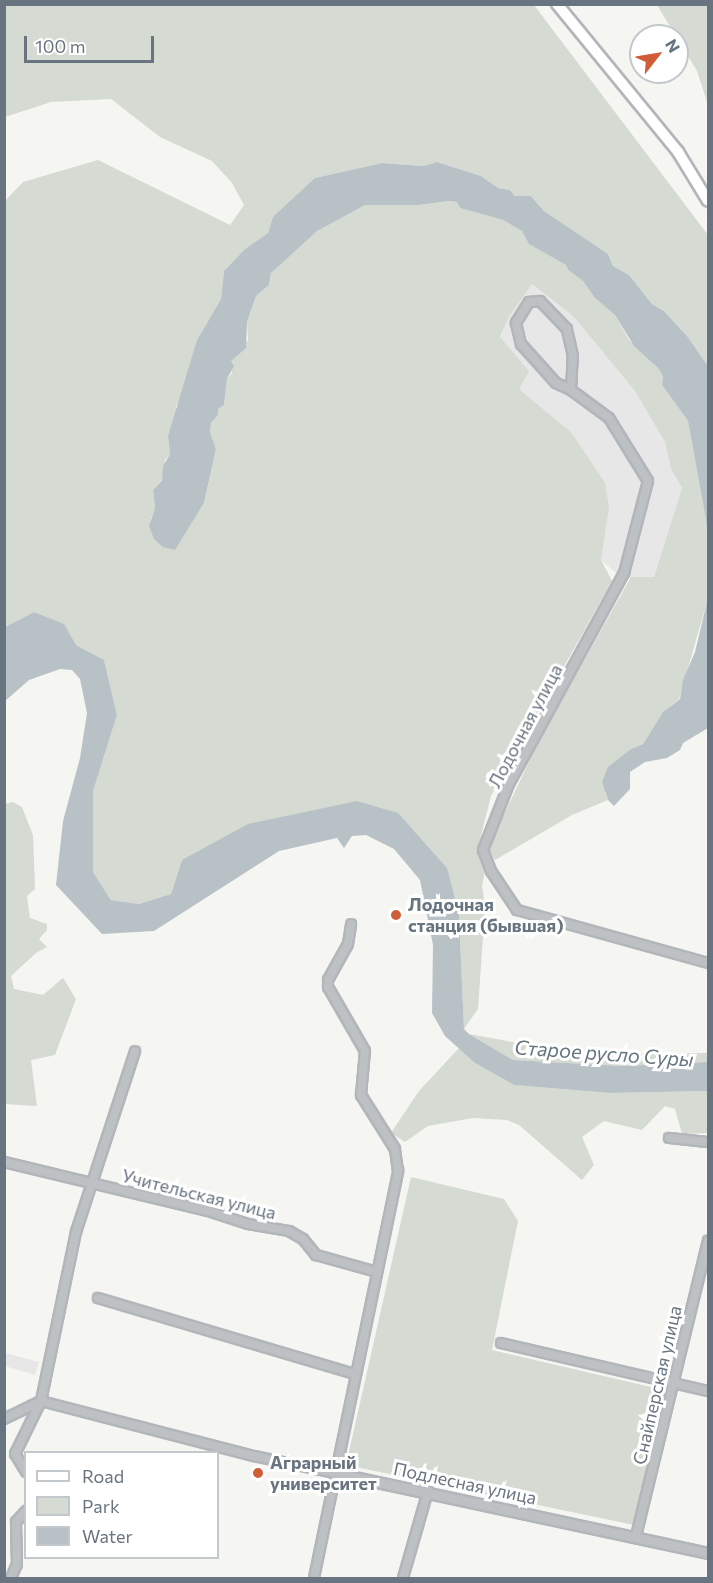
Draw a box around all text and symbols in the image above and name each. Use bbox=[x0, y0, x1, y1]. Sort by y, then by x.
scale bar bbox=[27, 24, 158, 62]
north arrow bbox=[629, 24, 689, 84]
text: 100 m bbox=[35, 35, 85, 57]
text: N bbox=[662, 35, 684, 56]
street label: Лодочная улица bbox=[483, 661, 567, 791]
place label: Лодочная станция (бывшая) bbox=[408, 894, 564, 936]
marker: Лодочная станция (бывшая) bbox=[389, 908, 403, 922]
water label: Старое русло Суры bbox=[514, 1035, 694, 1071]
street label: Учительская улица bbox=[120, 1164, 278, 1224]
street label: Снайперская улица bbox=[628, 1303, 686, 1467]
legend bbox=[24, 1451, 219, 1559]
place label: Аграрный университет bbox=[270, 1452, 377, 1494]
street label: Подлесная улица bbox=[392, 1457, 538, 1509]
text: Road bbox=[82, 1465, 124, 1487]
marker: Аграрный университет bbox=[251, 1466, 265, 1480]
text: Park bbox=[82, 1495, 120, 1517]
text: Water bbox=[82, 1525, 133, 1547]

